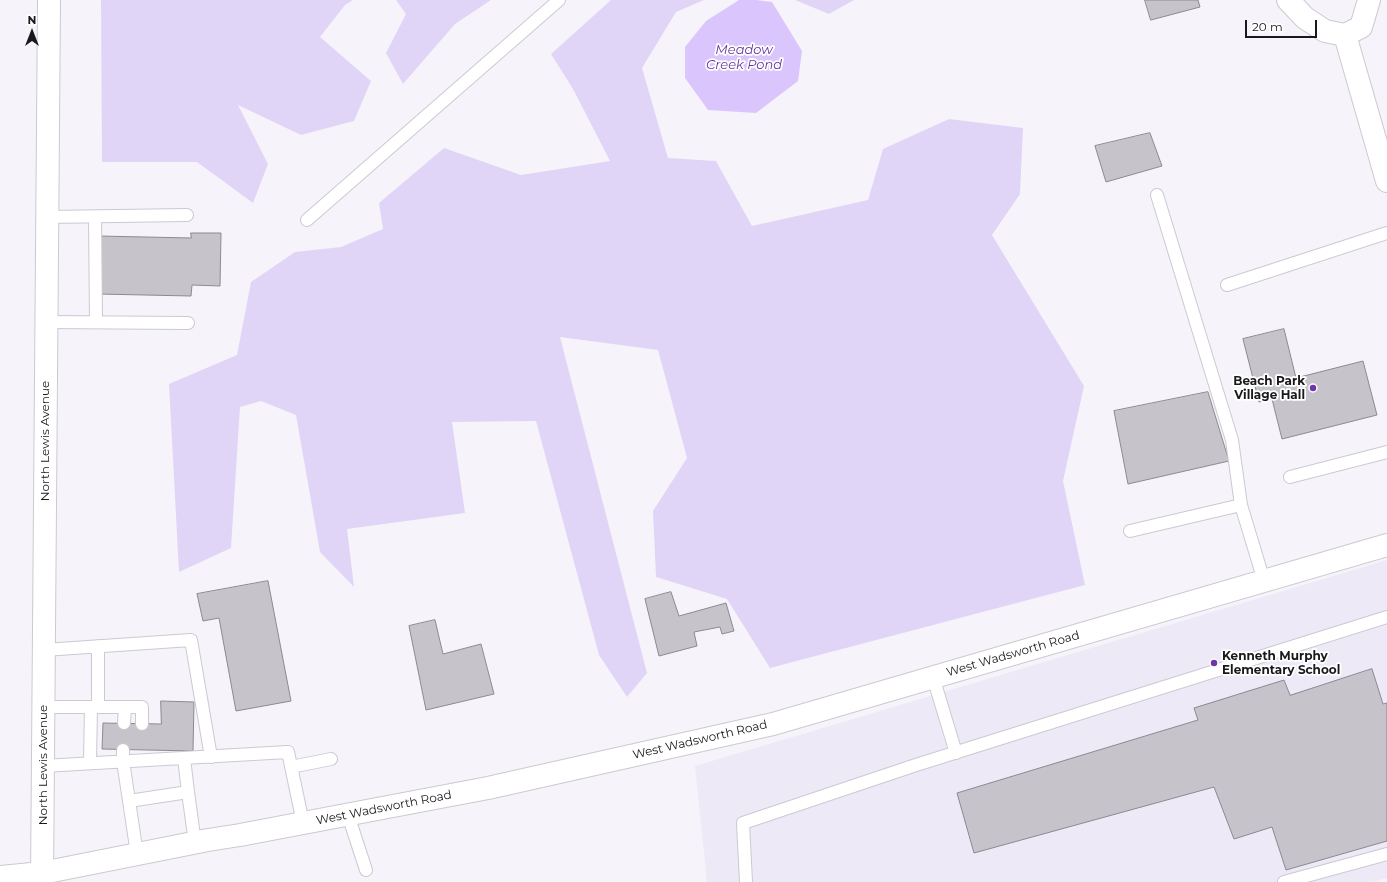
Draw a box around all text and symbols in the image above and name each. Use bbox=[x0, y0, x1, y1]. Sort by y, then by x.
north arrow bbox=[12, 12, 52, 52]
scale bar bbox=[1247, 12, 1319, 38]
text: N bbox=[28, 13, 36, 27]
text: 20 m bbox=[1252, 19, 1283, 34]
water label: Meadow Creek Pond bbox=[706, 42, 782, 73]
place label: Beach Park Village Hall bbox=[1233, 374, 1305, 402]
street label: North Lewis Avenue bbox=[38, 381, 52, 501]
marker: Beach Park Village Hall bbox=[1308, 383, 1318, 393]
street label: West Wadsworth Road bbox=[945, 628, 1081, 680]
place label: Kenneth Murphy Elementary School bbox=[1222, 649, 1340, 677]
marker: Kenneth Murphy Elementary School bbox=[1209, 658, 1219, 668]
street label: North Lewis Avenue bbox=[36, 705, 50, 825]
street label: West Wadsworth Road bbox=[631, 717, 769, 763]
street label: West Wadsworth Road bbox=[315, 788, 453, 828]

